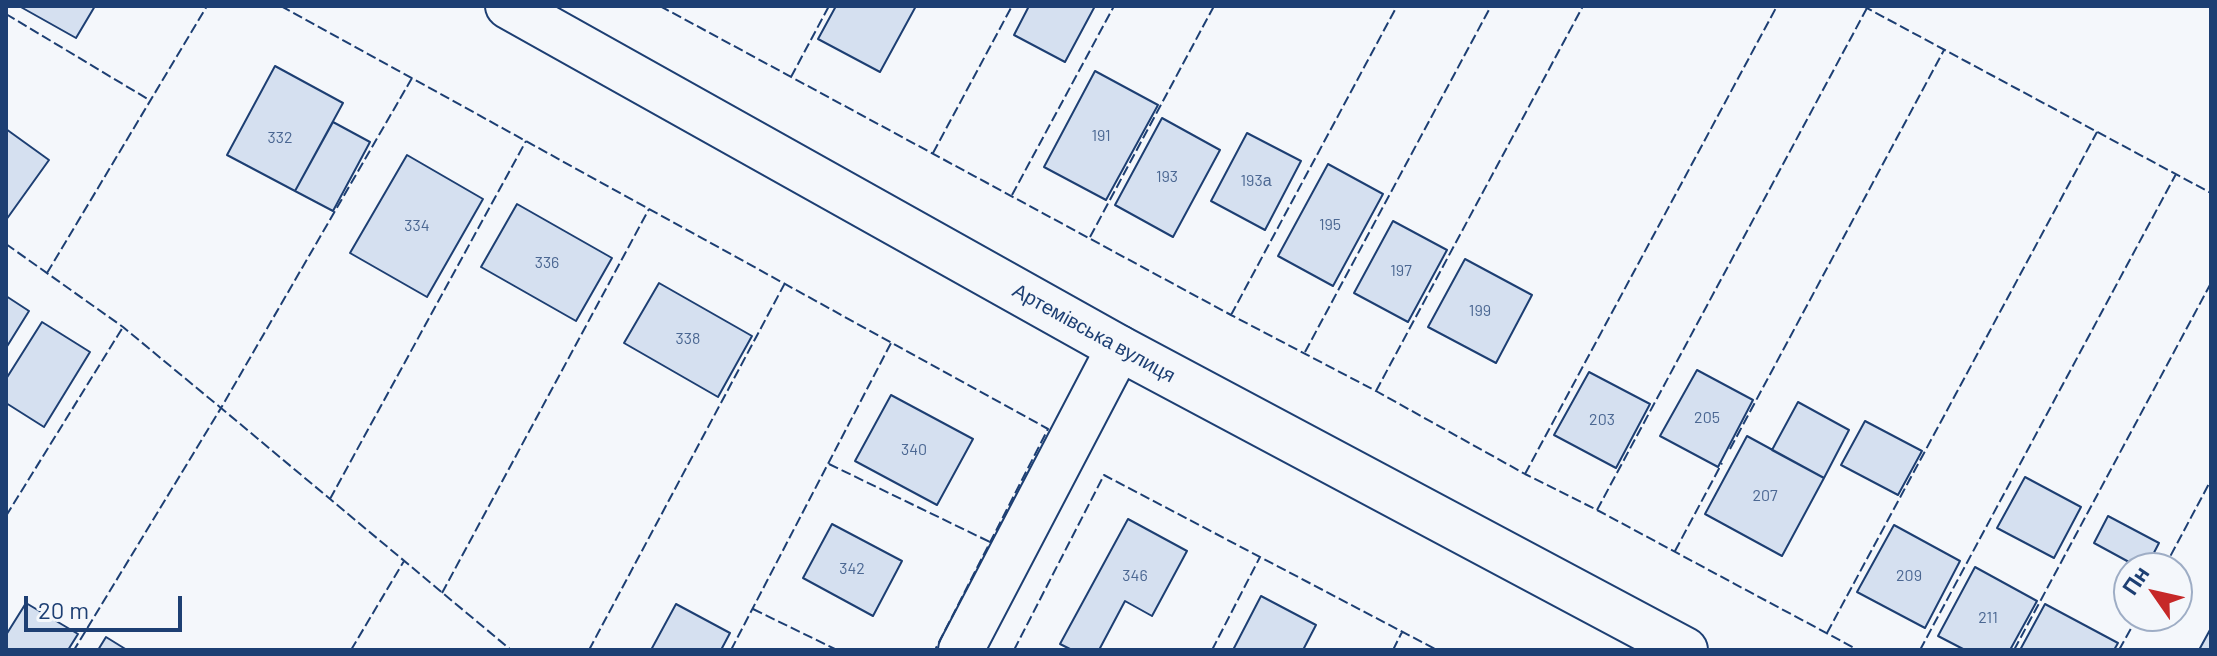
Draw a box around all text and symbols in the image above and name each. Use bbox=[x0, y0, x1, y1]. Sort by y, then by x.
house number: 191 bbox=[1091, 126, 1111, 146]
house number: 332 bbox=[267, 128, 293, 148]
house number: 193 bbox=[1156, 167, 1178, 187]
house number: 193а bbox=[1240, 171, 1272, 191]
house number: 195 bbox=[1319, 215, 1341, 235]
house number: 334 bbox=[404, 216, 430, 236]
house number: 336 bbox=[535, 253, 559, 273]
house number: 197 bbox=[1390, 261, 1412, 281]
street label: Артемівська вулиця bbox=[1008, 278, 1180, 388]
house number: 199 bbox=[1469, 301, 1491, 321]
house number: 338 bbox=[676, 329, 700, 349]
house number: 205 bbox=[1694, 408, 1720, 428]
house number: 203 bbox=[1589, 410, 1615, 430]
house number: 340 bbox=[901, 440, 927, 460]
house number: 207 bbox=[1752, 486, 1778, 506]
north arrow bbox=[2113, 552, 2193, 632]
house number: 342 bbox=[839, 559, 865, 579]
text: Пн bbox=[2116, 560, 2154, 599]
house number: 346 bbox=[1122, 566, 1148, 586]
house number: 209 bbox=[1896, 566, 1922, 586]
scale bar bbox=[28, 580, 186, 630]
text: 20 m bbox=[38, 595, 89, 624]
house number: 211 bbox=[1978, 608, 1998, 628]

